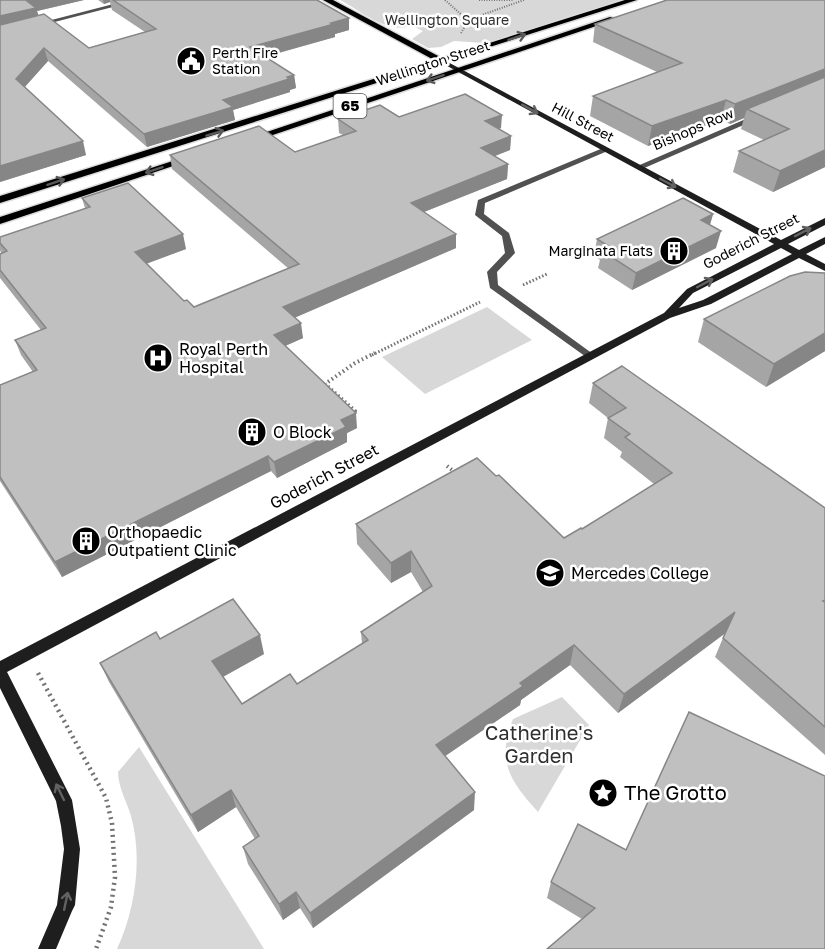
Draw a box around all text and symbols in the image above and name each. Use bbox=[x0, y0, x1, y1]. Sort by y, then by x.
park label: Wellington Square bbox=[385, 11, 509, 28]
one-way arrow bbox=[507, 31, 526, 42]
street label: Wellington Street bbox=[374, 36, 492, 89]
place label: Perth Fire Station bbox=[212, 44, 278, 77]
public building icon: Perth Fire Station bbox=[175, 45, 207, 77]
one-way arrow bbox=[426, 73, 445, 84]
road number: 65 bbox=[334, 94, 366, 118]
street label: Hill Street bbox=[549, 98, 617, 145]
one-way arrow bbox=[521, 103, 538, 115]
street label: Bishops Row bbox=[650, 104, 736, 153]
one-way arrow bbox=[205, 127, 224, 138]
one-way arrow bbox=[145, 165, 164, 176]
one-way arrow bbox=[46, 176, 65, 187]
one-way arrow bbox=[659, 177, 676, 189]
street label: Goderich Street bbox=[700, 209, 802, 272]
one-way arrow bbox=[793, 226, 811, 237]
building icon: Marginata Flats bbox=[658, 235, 690, 267]
place label: Marginata Flats bbox=[548, 242, 653, 259]
one-way arrow bbox=[695, 277, 713, 288]
place label: Royal Perth Hospital bbox=[179, 339, 268, 377]
hospital icon: Royal Perth Hospital bbox=[142, 342, 174, 374]
building icon: O Block bbox=[236, 416, 268, 448]
place label: O Block bbox=[273, 422, 332, 442]
street label: Goderich Street bbox=[266, 439, 382, 513]
place label: Orthopaedic Outpatient Clinic bbox=[107, 522, 237, 560]
building icon: Orthopaedic Outpatient Clinic bbox=[70, 525, 102, 557]
school or university icon: Mercedes College bbox=[534, 557, 566, 589]
place label: Mercedes College bbox=[571, 563, 709, 583]
park label: Catherine's Garden bbox=[485, 720, 593, 767]
place icon: The Grotto bbox=[587, 777, 619, 809]
place label: The Grotto bbox=[624, 780, 727, 804]
one-way arrow bbox=[53, 784, 65, 802]
one-way arrow bbox=[61, 892, 73, 911]

